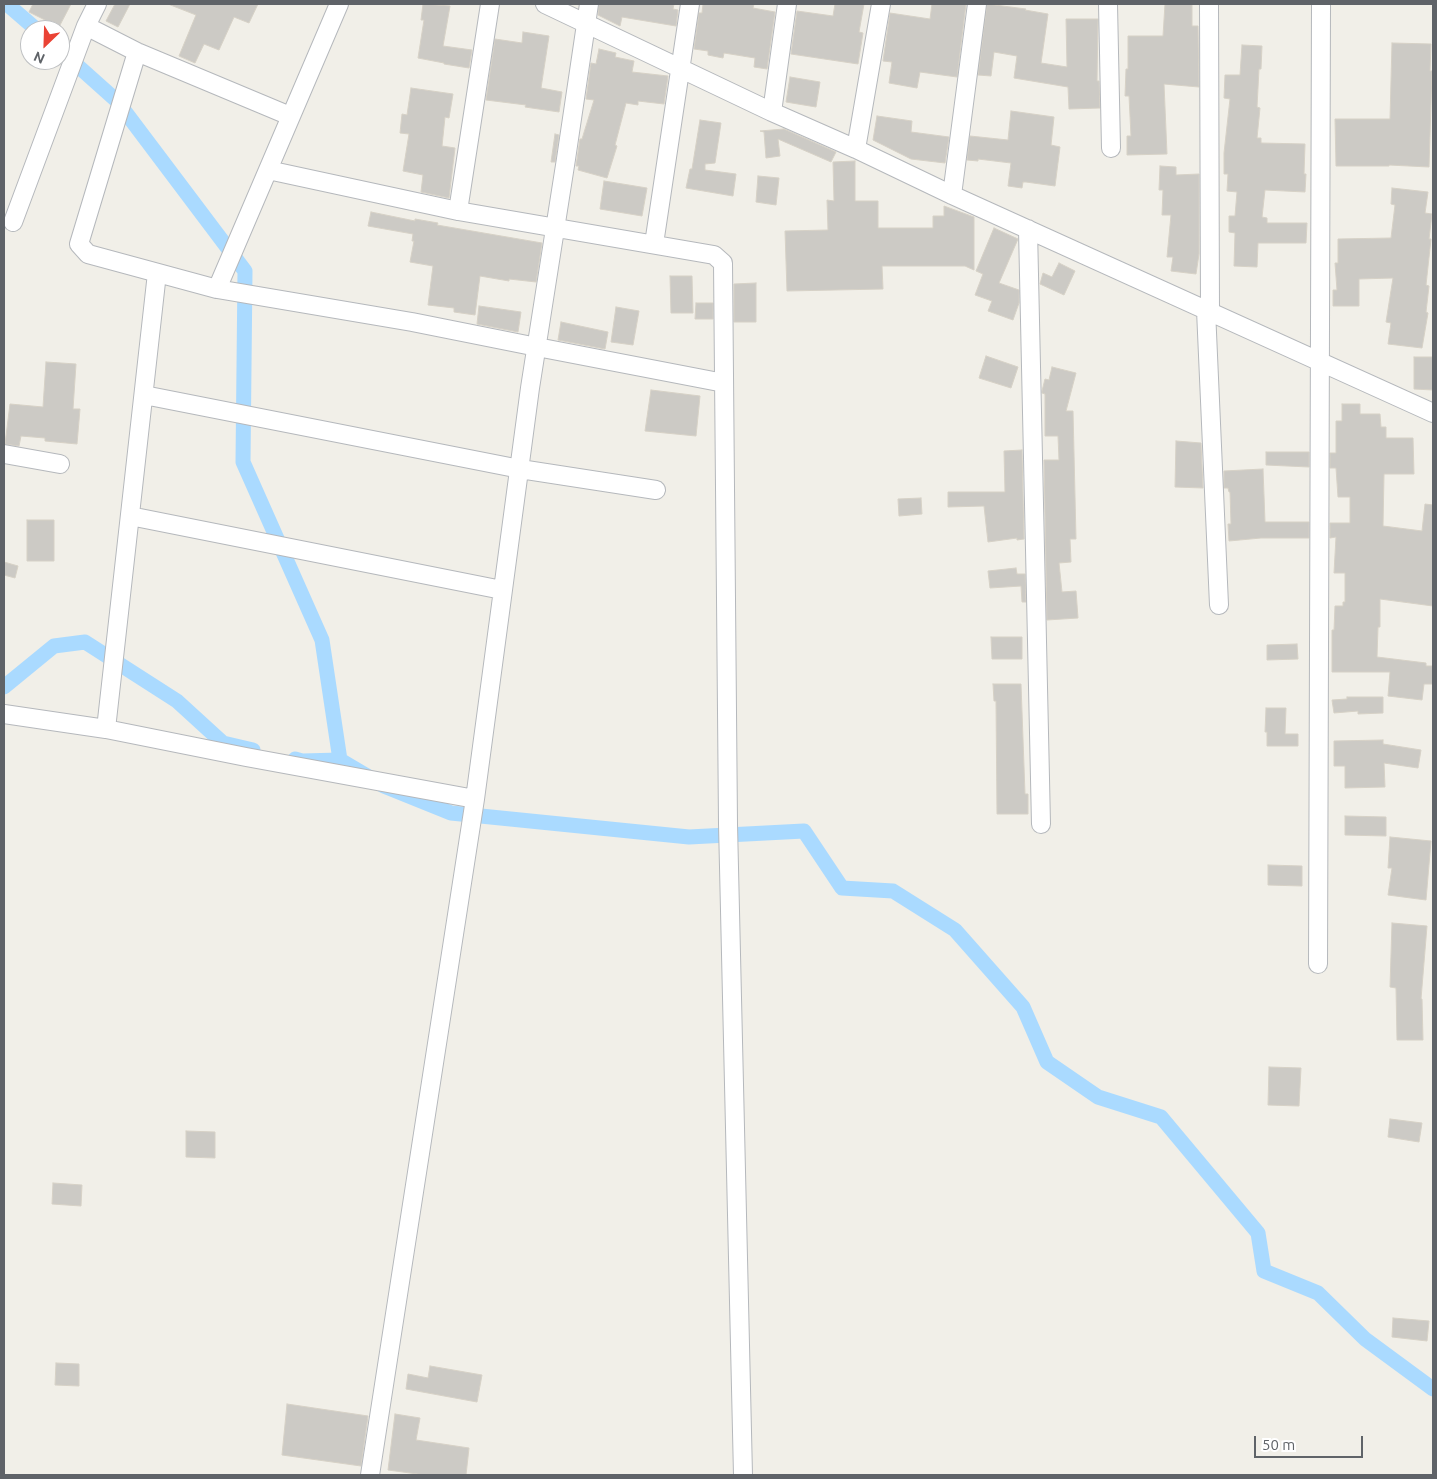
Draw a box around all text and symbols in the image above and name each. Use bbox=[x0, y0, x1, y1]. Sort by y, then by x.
north arrow bbox=[20, 20, 70, 70]
text: N bbox=[31, 48, 47, 67]
scale bar bbox=[1257, 1426, 1366, 1458]
text: 50 m bbox=[1262, 1436, 1295, 1453]

